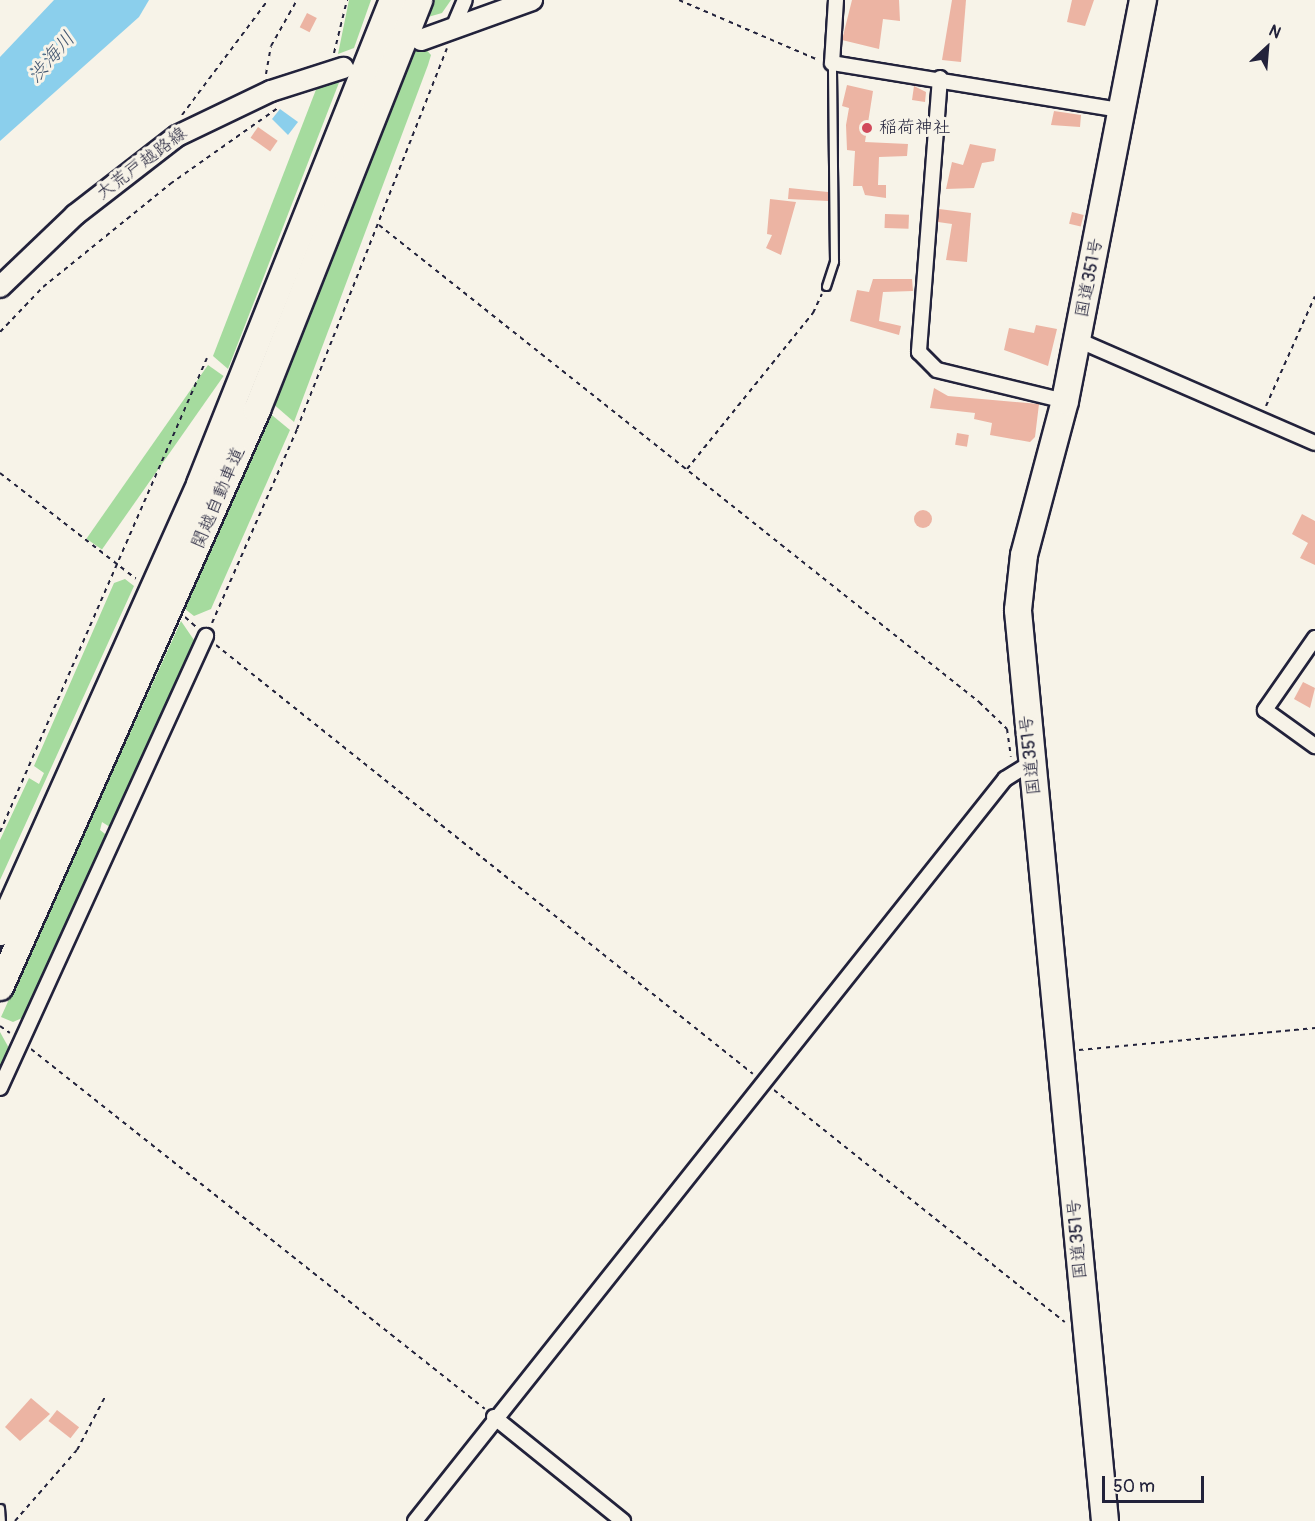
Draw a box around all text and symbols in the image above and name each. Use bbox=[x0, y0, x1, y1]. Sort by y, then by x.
north arrow bbox=[1237, 18, 1297, 78]
text: N bbox=[1266, 20, 1284, 43]
water label: 渋海川 bbox=[22, 26, 80, 88]
place label: 稲荷神社 bbox=[879, 117, 951, 139]
marker: 稲荷神社 bbox=[860, 121, 874, 135]
street label: 大荒戸越路線 bbox=[92, 123, 192, 205]
street label: 国道351号 bbox=[1072, 236, 1108, 320]
street label: 関越自動車道 bbox=[188, 444, 250, 552]
street label: 国道351号 bbox=[1016, 714, 1046, 796]
street label: 国道351号 bbox=[1064, 1198, 1092, 1280]
scale bar bbox=[1105, 1464, 1207, 1502]
text: 50 m bbox=[1113, 1475, 1155, 1498]

